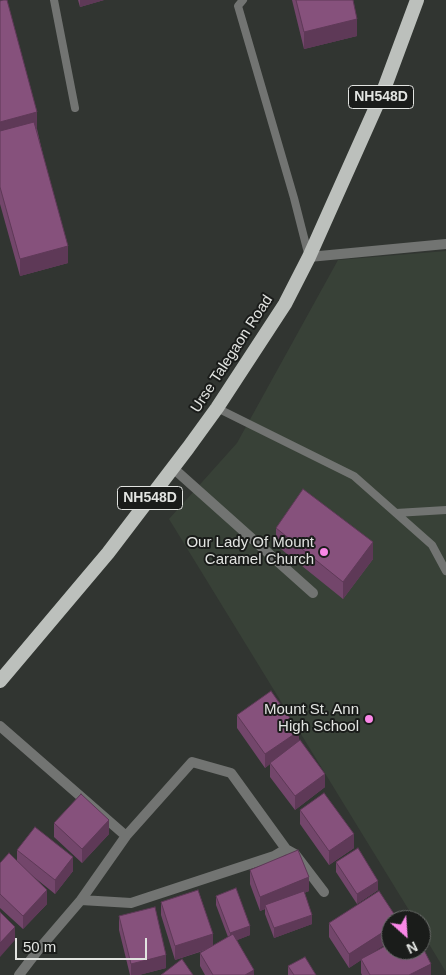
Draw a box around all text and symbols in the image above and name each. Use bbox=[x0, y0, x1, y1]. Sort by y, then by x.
road number: NH548D bbox=[348, 85, 414, 108]
street label: Urse Talegaon Road bbox=[187, 292, 277, 416]
road number: NH548D bbox=[118, 486, 182, 509]
place label: Our Lady Of Mount Caramel Church bbox=[186, 534, 314, 569]
marker: Our Lady Of Mount Caramel Church bbox=[318, 546, 330, 558]
place label: Mount St. Ann High School bbox=[264, 701, 359, 736]
marker: Mount St. Ann High School bbox=[363, 713, 375, 725]
north arrow bbox=[381, 910, 431, 960]
scale bar bbox=[18, 928, 150, 960]
text: 50 m bbox=[23, 938, 56, 955]
text: N bbox=[404, 938, 420, 957]

